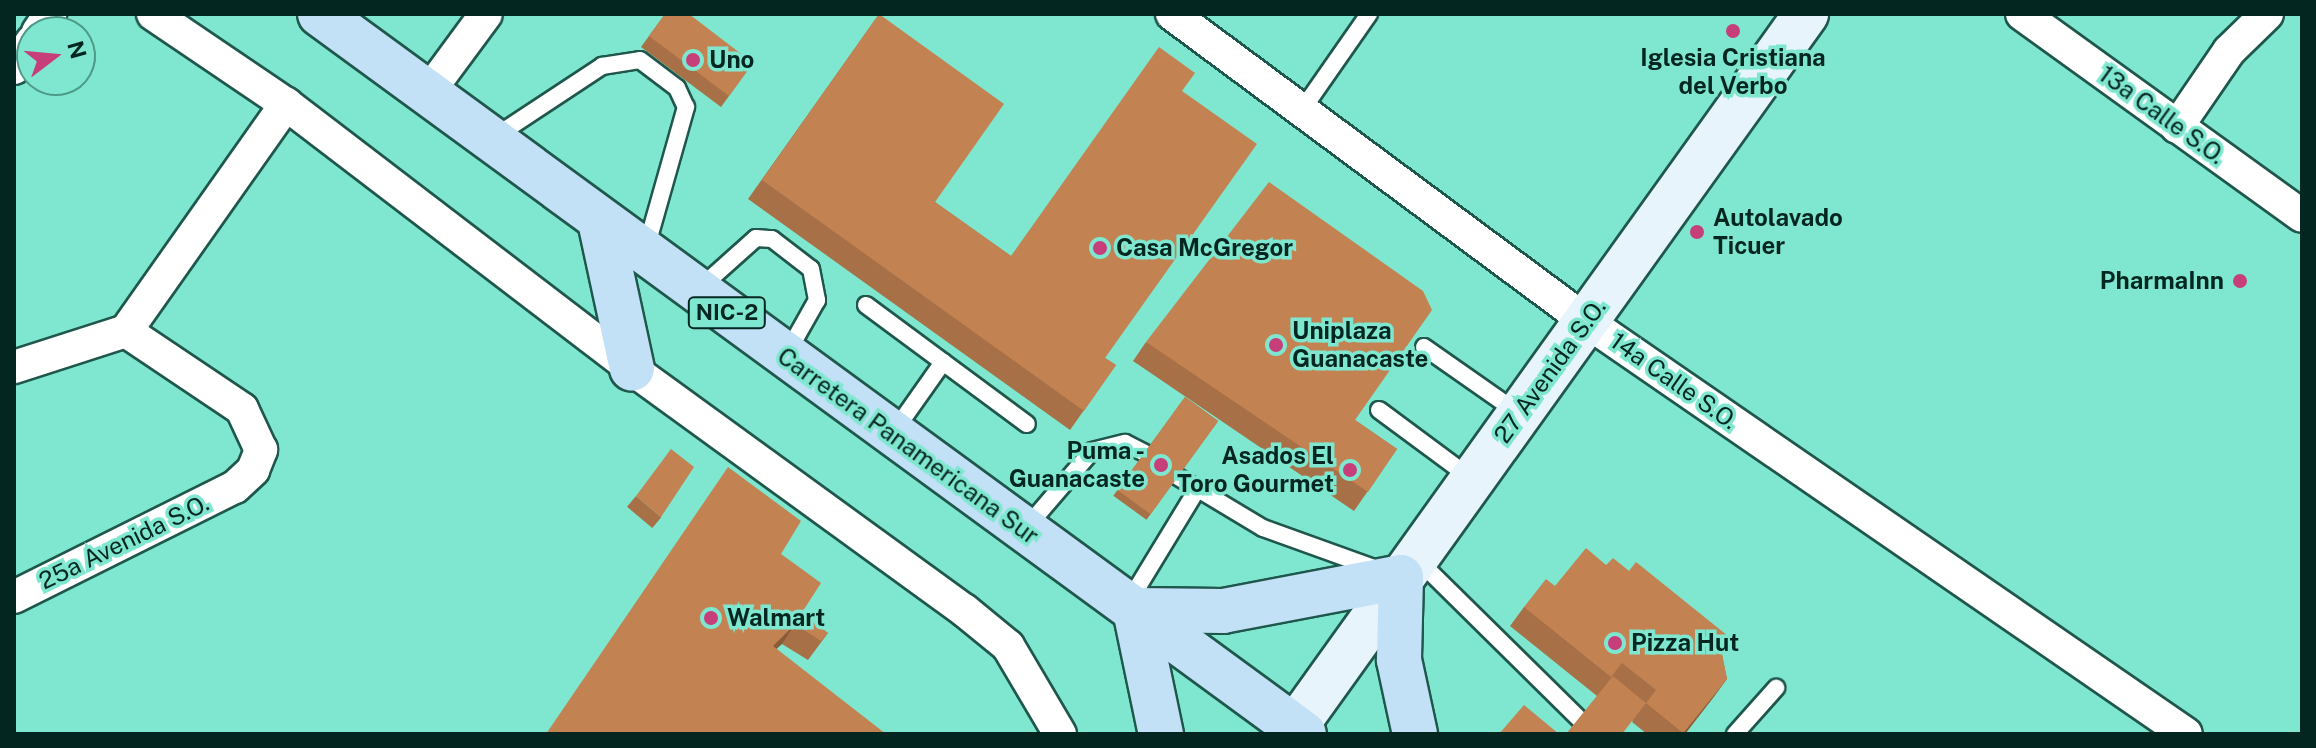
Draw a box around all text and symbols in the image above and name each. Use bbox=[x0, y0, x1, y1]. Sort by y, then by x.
north arrow bbox=[16, 16, 96, 96]
marker: Iglesia Cristiana del Verbo bbox=[1724, 22, 1742, 40]
text: N bbox=[62, 38, 92, 62]
place label: Iglesia Cristiana del Verbo bbox=[1640, 44, 1826, 100]
place label: Uno bbox=[709, 46, 754, 74]
marker: Uno bbox=[684, 51, 702, 69]
street label: 13a Calle S.O. bbox=[2093, 60, 2231, 170]
place label: Autolavado Ticuer bbox=[1713, 204, 1843, 260]
marker: Autolavado Ticuer bbox=[1688, 223, 1706, 241]
place label: Casa McGregor bbox=[1116, 234, 1293, 262]
marker: Casa McGregor bbox=[1091, 239, 1109, 257]
place label: PharmaInn bbox=[2100, 267, 2224, 295]
marker: PharmaInn bbox=[2231, 272, 2249, 290]
street label: 27 Avenida S.O. bbox=[1488, 293, 1612, 449]
road number: NIC-2 bbox=[687, 295, 767, 331]
place label: Uniplaza Guanacaste bbox=[1292, 317, 1428, 373]
street label: 14a Calle S.O. bbox=[1605, 327, 1743, 435]
marker: Uniplaza Guanacaste bbox=[1267, 336, 1285, 354]
street label: Carretera Panamericana Sur bbox=[772, 342, 1044, 550]
place label: Puma - Guanacaste bbox=[1009, 437, 1145, 493]
place label: Asados El Toro Gourmet bbox=[1177, 442, 1334, 498]
marker: Puma - Guanacaste bbox=[1152, 456, 1170, 474]
marker: Asados El Toro Gourmet bbox=[1341, 461, 1359, 479]
street label: 25a Avenida S.O. bbox=[34, 488, 214, 596]
place label: Walmart bbox=[727, 604, 825, 632]
marker: Walmart bbox=[702, 609, 720, 627]
place label: Pizza Hut bbox=[1631, 629, 1739, 657]
marker: Pizza Hut bbox=[1606, 634, 1624, 652]

